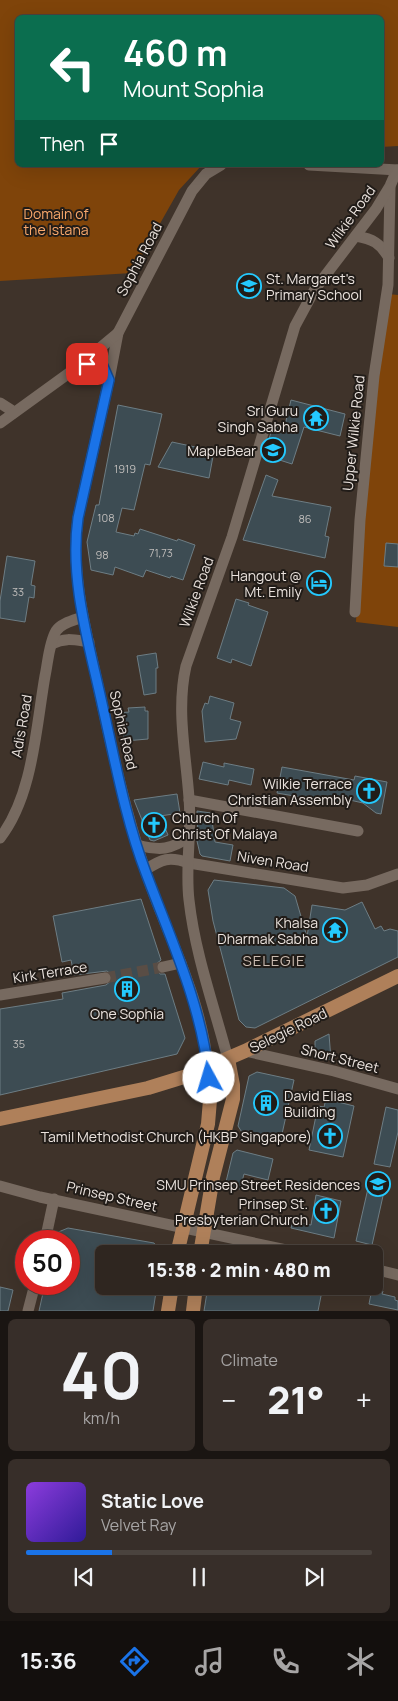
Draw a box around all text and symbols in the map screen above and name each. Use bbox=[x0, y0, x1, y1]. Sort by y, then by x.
text: 460 m bbox=[123, 29, 228, 77]
icon: left bbox=[40, 35, 105, 100]
text: Mount Sophia bbox=[123, 74, 264, 104]
icon: arrive bbox=[95, 130, 123, 158]
text: Then bbox=[40, 131, 85, 157]
street label: Wilkie Road bbox=[321, 182, 379, 252]
park label: Domain of the Istana bbox=[23, 204, 89, 239]
street label: Sophia Road bbox=[112, 219, 166, 299]
place label: St. Margaret's Primary School bbox=[266, 269, 362, 304]
school or university icon: St. Margaret's Primary School bbox=[236, 273, 262, 299]
pin bbox=[66, 343, 108, 385]
icon: arrive bbox=[73, 350, 101, 378]
street label: Upper Wilkie Road bbox=[337, 374, 369, 492]
place label: Sri Guru Singh Sabha bbox=[218, 401, 298, 436]
temple icon: Sri Guru Singh Sabha bbox=[303, 405, 329, 431]
school or university icon: MapleBear bbox=[260, 437, 286, 463]
place label: MapleBear bbox=[187, 441, 256, 460]
house number: 1919 bbox=[114, 461, 136, 476]
house number: 108 bbox=[97, 510, 115, 525]
house number: 86 bbox=[298, 511, 312, 526]
house number: 71,73 bbox=[149, 545, 173, 560]
house number: 98 bbox=[95, 547, 109, 562]
street label: Wilkie Road bbox=[174, 554, 218, 630]
place label: Hangout @ Mt. Emily bbox=[230, 566, 303, 601]
hotel icon: Hangout @ Mt. Emily bbox=[306, 570, 332, 596]
house number: 33 bbox=[12, 584, 24, 599]
street label: Sophia Road bbox=[106, 689, 142, 771]
street label: Adis Road bbox=[6, 693, 36, 759]
place label: Wilkie Terrace Christian Assembly bbox=[228, 774, 353, 809]
church icon: Wilkie Terrace Christian Assembly bbox=[356, 778, 382, 804]
place label: Church Of Christ Of Malaya bbox=[172, 808, 277, 843]
church icon: Church Of Christ Of Malaya bbox=[141, 812, 167, 838]
street label: Niven Road bbox=[236, 846, 310, 876]
place label: Khalsa Dharmak Sabha bbox=[217, 913, 318, 948]
temple icon: Khalsa Dharmak Sabha bbox=[322, 917, 348, 943]
district label: SELEGIE bbox=[242, 950, 306, 971]
street label: Kirk Terrace bbox=[11, 957, 89, 987]
building icon: One Sophia bbox=[114, 976, 140, 1002]
street label: Selegie Road bbox=[246, 1003, 330, 1057]
place label: One Sophia bbox=[90, 1004, 164, 1023]
house number: 35 bbox=[13, 1036, 25, 1051]
street label: Short Street bbox=[299, 1039, 381, 1077]
position arrow bbox=[182, 1051, 234, 1103]
place label: David Elias Building bbox=[284, 1086, 352, 1121]
building icon: David Elias Building bbox=[253, 1090, 279, 1116]
church icon: Tamil Methodist Church (HKBP Singapore) bbox=[317, 1123, 343, 1149]
place label: Tamil Methodist Church (HKBP Singapore) bbox=[41, 1127, 312, 1146]
school or university icon: SMU Prinsep Street Residences bbox=[365, 1171, 391, 1197]
place label: SMU Prinsep Street Residences bbox=[156, 1175, 360, 1194]
street label: Prinsep Street bbox=[65, 1176, 160, 1216]
place label: Prinsep St. Presbyterian Church bbox=[175, 1194, 308, 1229]
church icon: Prinsep St. Presbyterian Church bbox=[313, 1198, 339, 1224]
speed limit sign: 50 bbox=[15, 1230, 80, 1295]
text: 15:38 · 2 min · 480 m bbox=[147, 1257, 331, 1283]
text: 40 bbox=[60, 1330, 143, 1419]
text: Climate bbox=[221, 1349, 278, 1371]
text: 21° bbox=[267, 1373, 325, 1425]
text: − bbox=[221, 1381, 236, 1419]
text: + bbox=[356, 1381, 372, 1419]
text: km/h bbox=[83, 1407, 120, 1429]
text: Static Love bbox=[101, 1488, 204, 1514]
text: Velvet Ray bbox=[101, 1514, 177, 1536]
icon: previous bbox=[70, 1563, 98, 1591]
icon: pause bbox=[185, 1563, 213, 1591]
icon: next bbox=[300, 1563, 328, 1591]
icon: directions bbox=[117, 1644, 152, 1679]
icon: music bbox=[192, 1644, 227, 1679]
icon: phone bbox=[268, 1644, 303, 1679]
icon: climate bbox=[343, 1644, 378, 1679]
text: 15:36 bbox=[20, 1646, 77, 1676]

